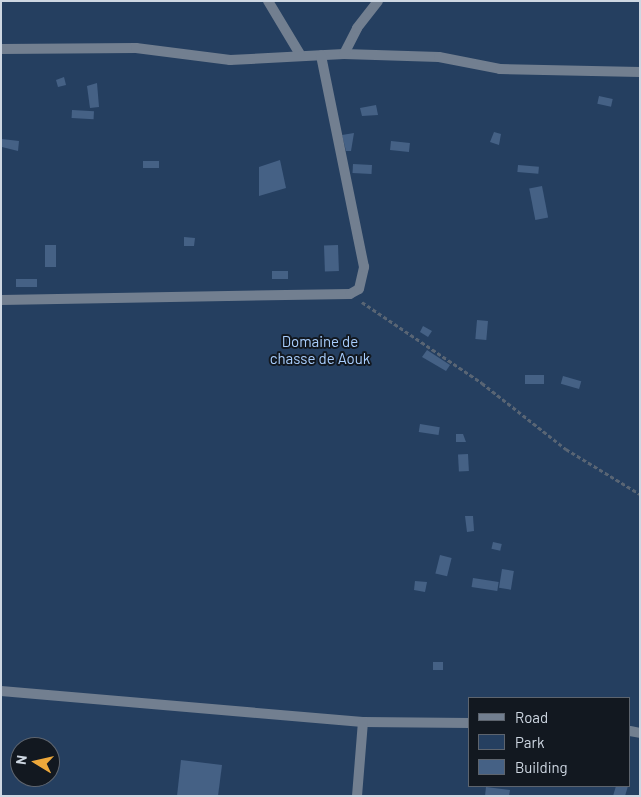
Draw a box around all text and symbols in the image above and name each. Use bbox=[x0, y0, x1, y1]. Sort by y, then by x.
park label: Domaine de chasse de Aouk bbox=[270, 332, 370, 367]
legend bbox=[468, 697, 631, 787]
text: Road bbox=[515, 708, 548, 726]
text: Park bbox=[515, 733, 544, 751]
north arrow bbox=[10, 737, 60, 787]
text: N bbox=[12, 754, 30, 766]
text: Building bbox=[515, 758, 568, 776]

